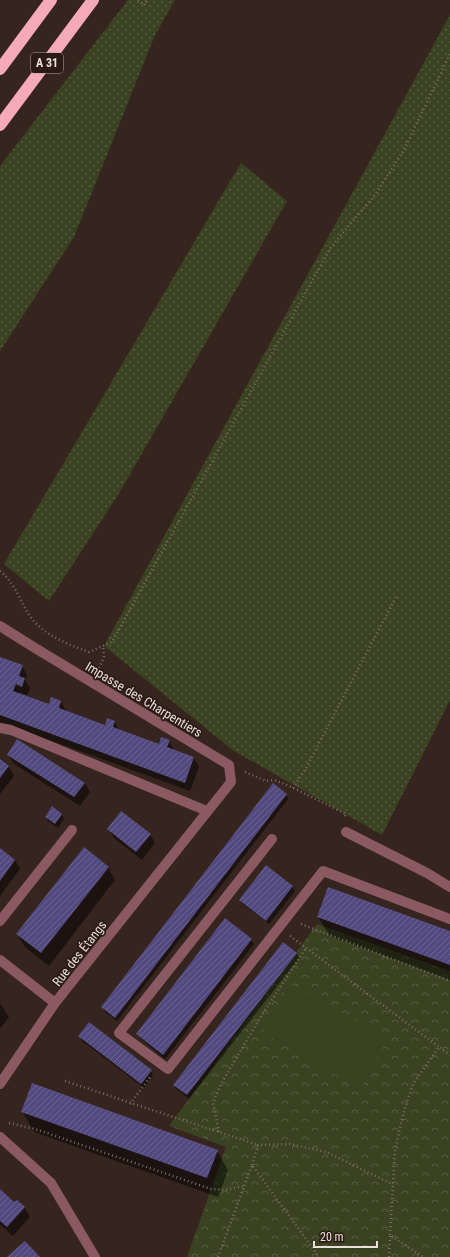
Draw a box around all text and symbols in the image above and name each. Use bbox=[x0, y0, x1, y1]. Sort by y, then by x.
road number: A 31 bbox=[31, 53, 63, 73]
street label: Impasse des Charpentiers bbox=[83, 659, 205, 740]
street label: Rue des Étangs bbox=[49, 918, 110, 989]
scale bar bbox=[314, 1223, 377, 1249]
text: 20 m bbox=[320, 1230, 344, 1244]

